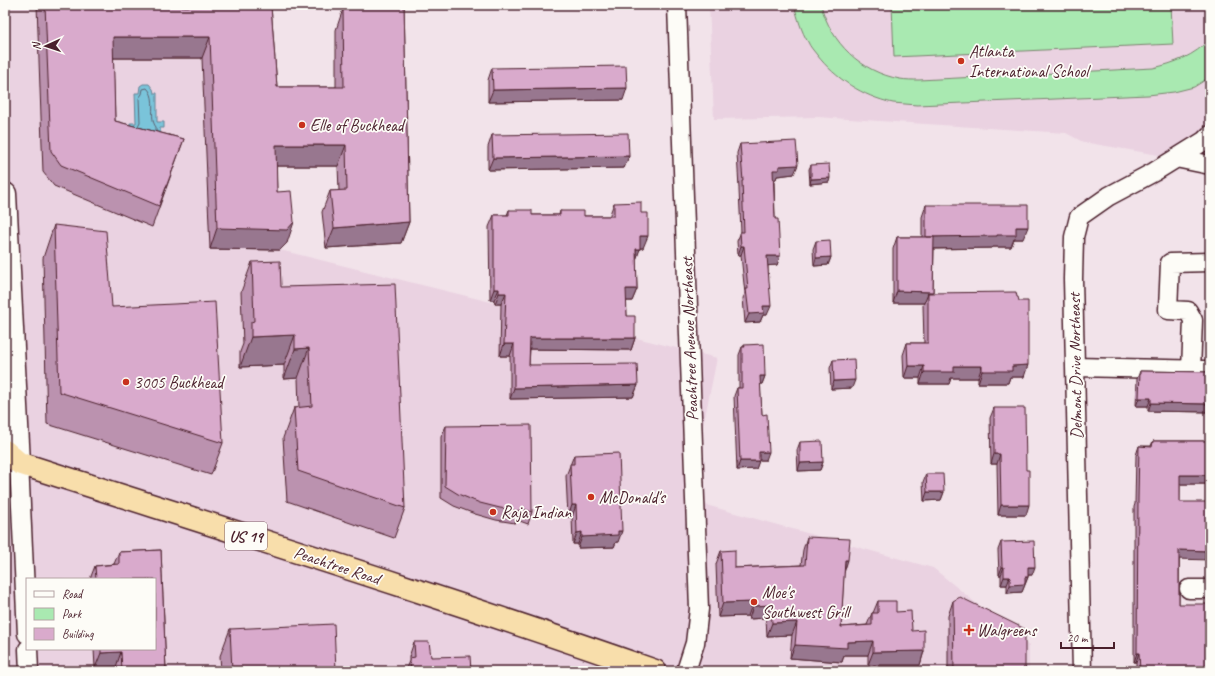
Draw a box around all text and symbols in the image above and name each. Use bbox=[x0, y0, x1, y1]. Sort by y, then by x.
north arrow bbox=[26, 26, 66, 66]
text: N bbox=[29, 41, 43, 50]
place label: Atlanta International School bbox=[969, 41, 1091, 82]
marker: Atlanta International School bbox=[956, 56, 966, 66]
place label: Elle of Buckhead bbox=[310, 115, 406, 136]
marker: Elle of Buckhead bbox=[297, 120, 307, 130]
street label: Peachtree Avenue Northeast bbox=[676, 254, 703, 421]
street label: Delmont Drive Northeast bbox=[1064, 290, 1087, 439]
place label: 3005 Buckhead bbox=[134, 372, 225, 393]
marker: 3005 Buckhead bbox=[121, 377, 131, 387]
place label: McDonald's bbox=[599, 487, 667, 508]
marker: McDonald's bbox=[586, 492, 596, 502]
place label: Raja Indian bbox=[501, 502, 573, 523]
marker: Raja Indian bbox=[488, 507, 498, 517]
road number: US 19 bbox=[225, 522, 267, 550]
street label: Peachtree Road bbox=[291, 542, 385, 590]
legend bbox=[26, 578, 156, 650]
place label: Moe's Southwest Grill bbox=[762, 582, 852, 623]
text: Road bbox=[62, 586, 84, 602]
marker: Moe's Southwest Grill bbox=[749, 597, 759, 607]
text: Park bbox=[62, 606, 83, 622]
place label: Walgreens bbox=[977, 620, 1037, 641]
scale bar bbox=[1061, 624, 1114, 650]
marker: Walgreens bbox=[964, 625, 974, 635]
text: Building bbox=[62, 626, 94, 642]
text: 20 m bbox=[1067, 630, 1089, 646]

